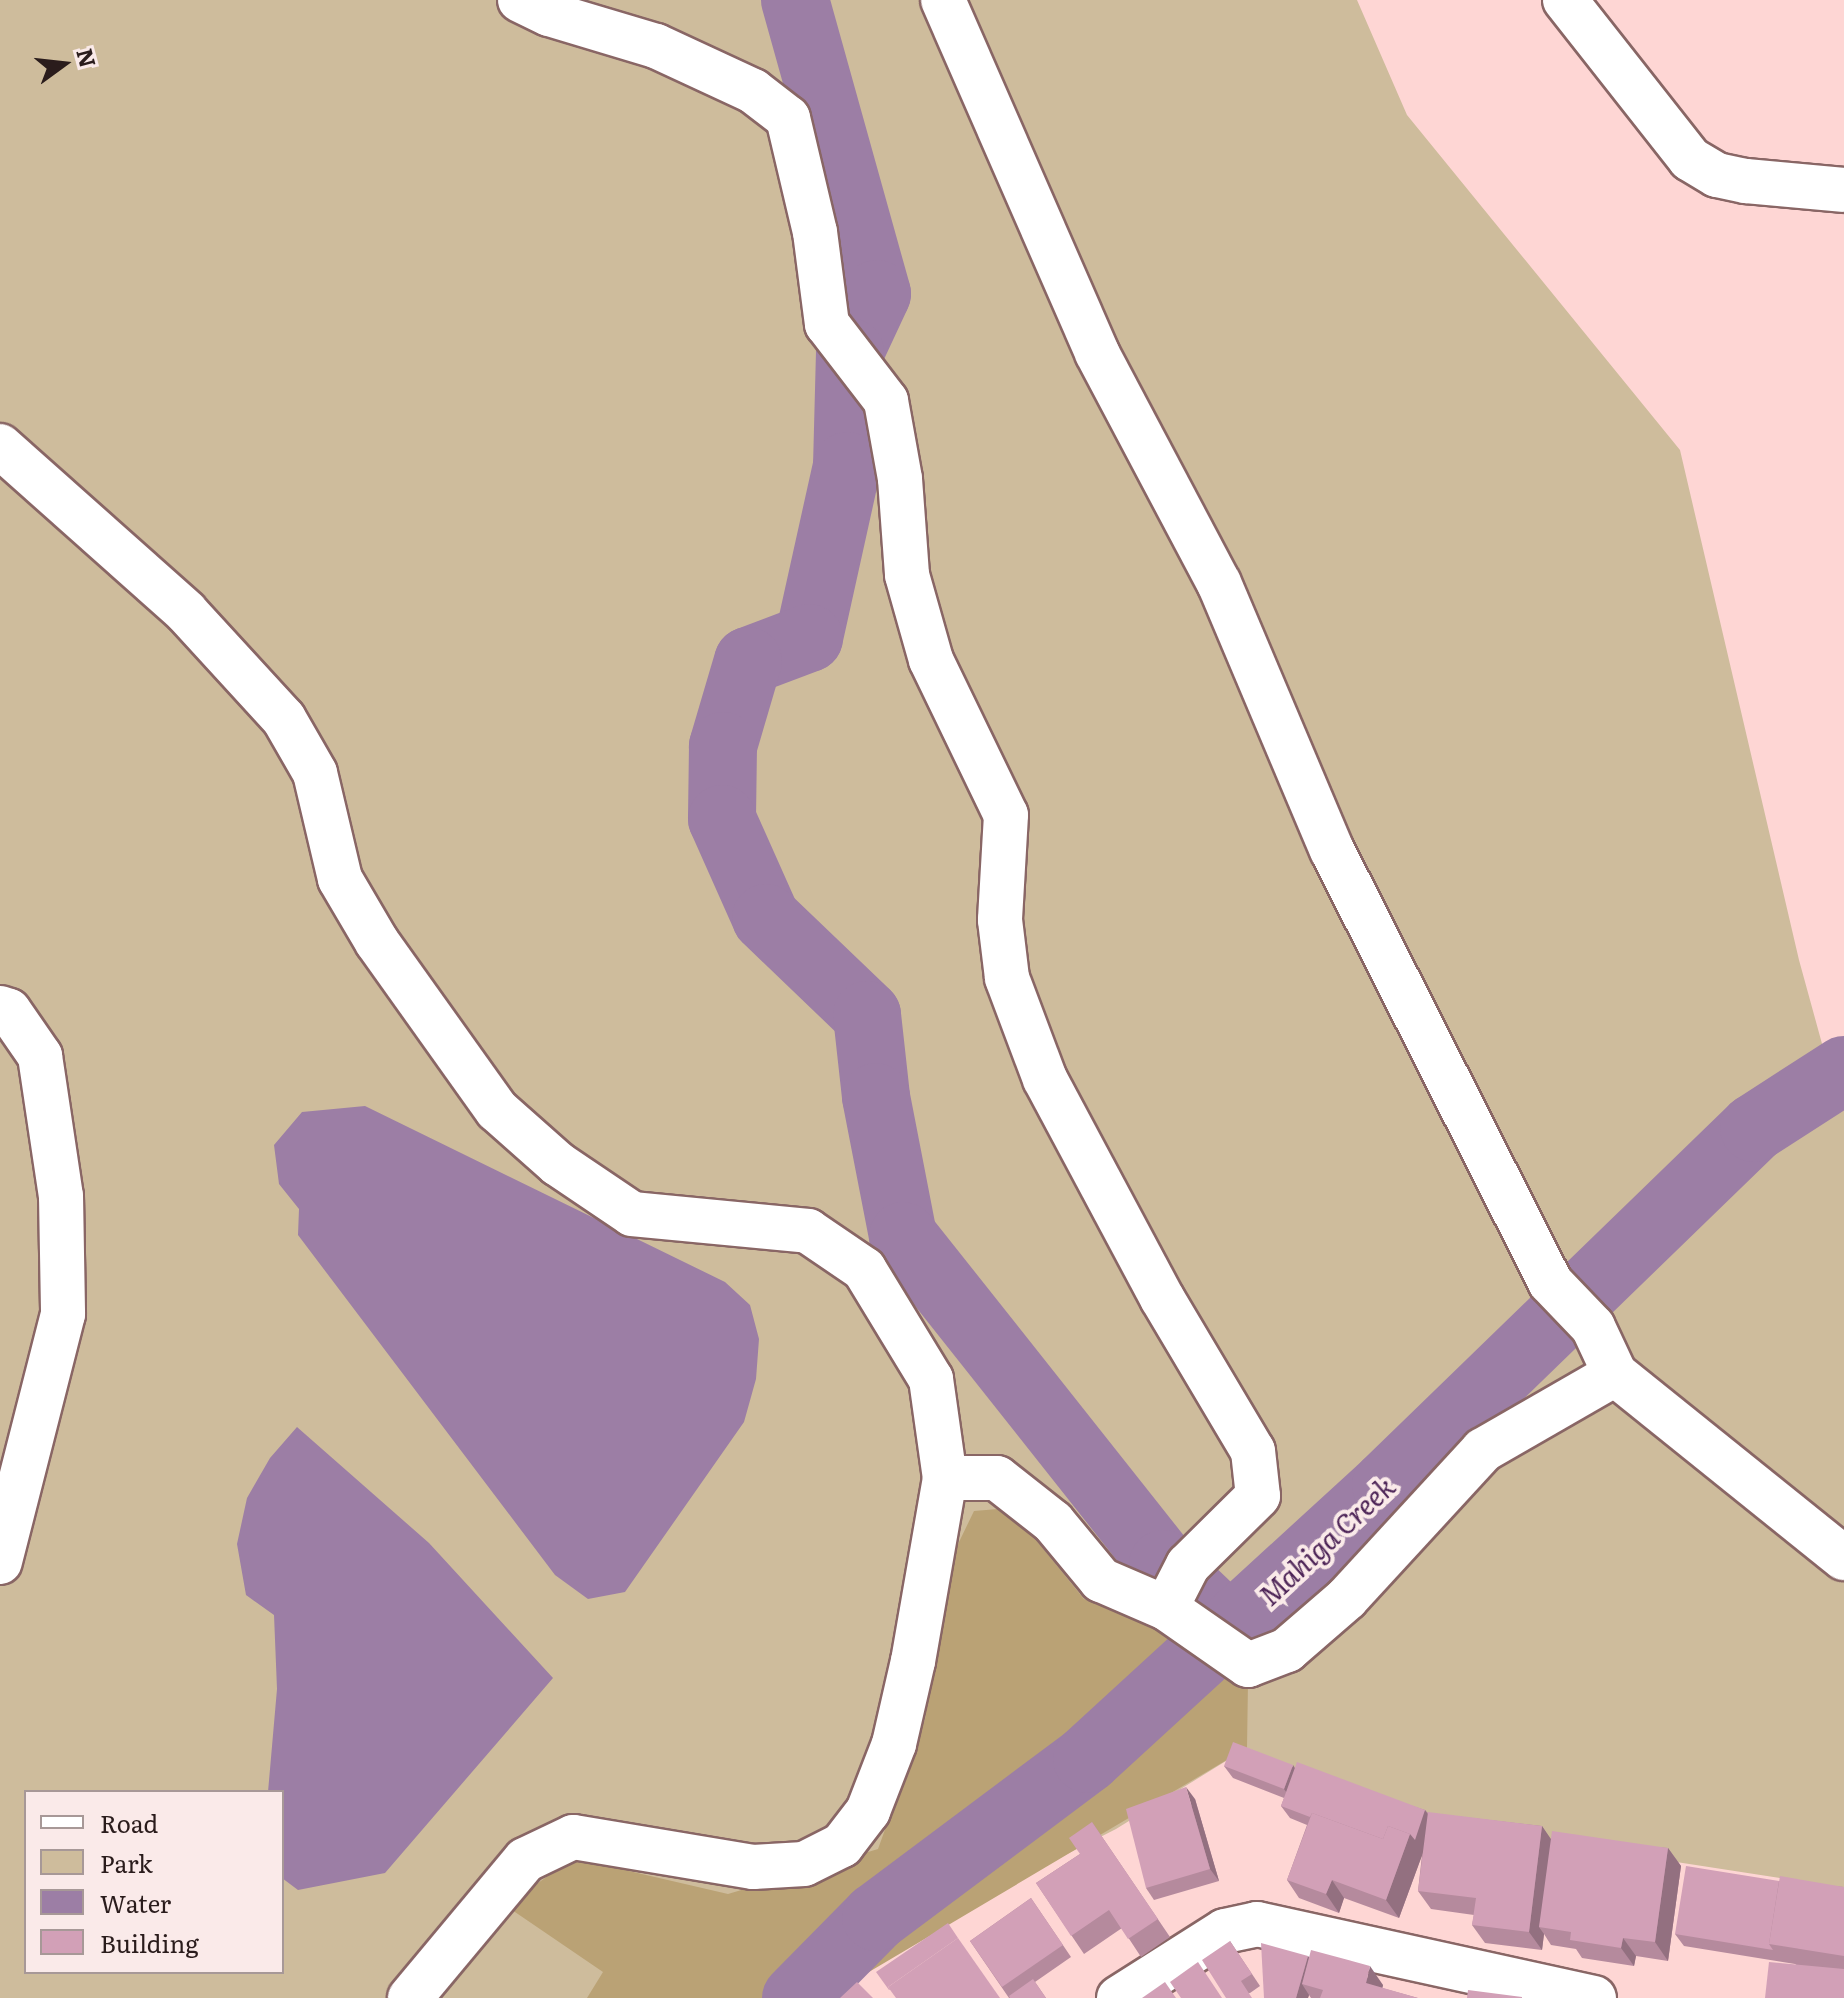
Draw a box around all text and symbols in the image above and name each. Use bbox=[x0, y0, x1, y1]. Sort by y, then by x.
north arrow bbox=[24, 24, 104, 104]
text: N bbox=[69, 44, 106, 71]
water label: Mahiga Creek bbox=[1251, 1469, 1401, 1611]
legend bbox=[24, 1790, 284, 1974]
text: Road bbox=[100, 1805, 158, 1840]
text: Park bbox=[100, 1845, 153, 1880]
text: Water bbox=[100, 1885, 171, 1920]
text: Building bbox=[100, 1925, 199, 1960]

